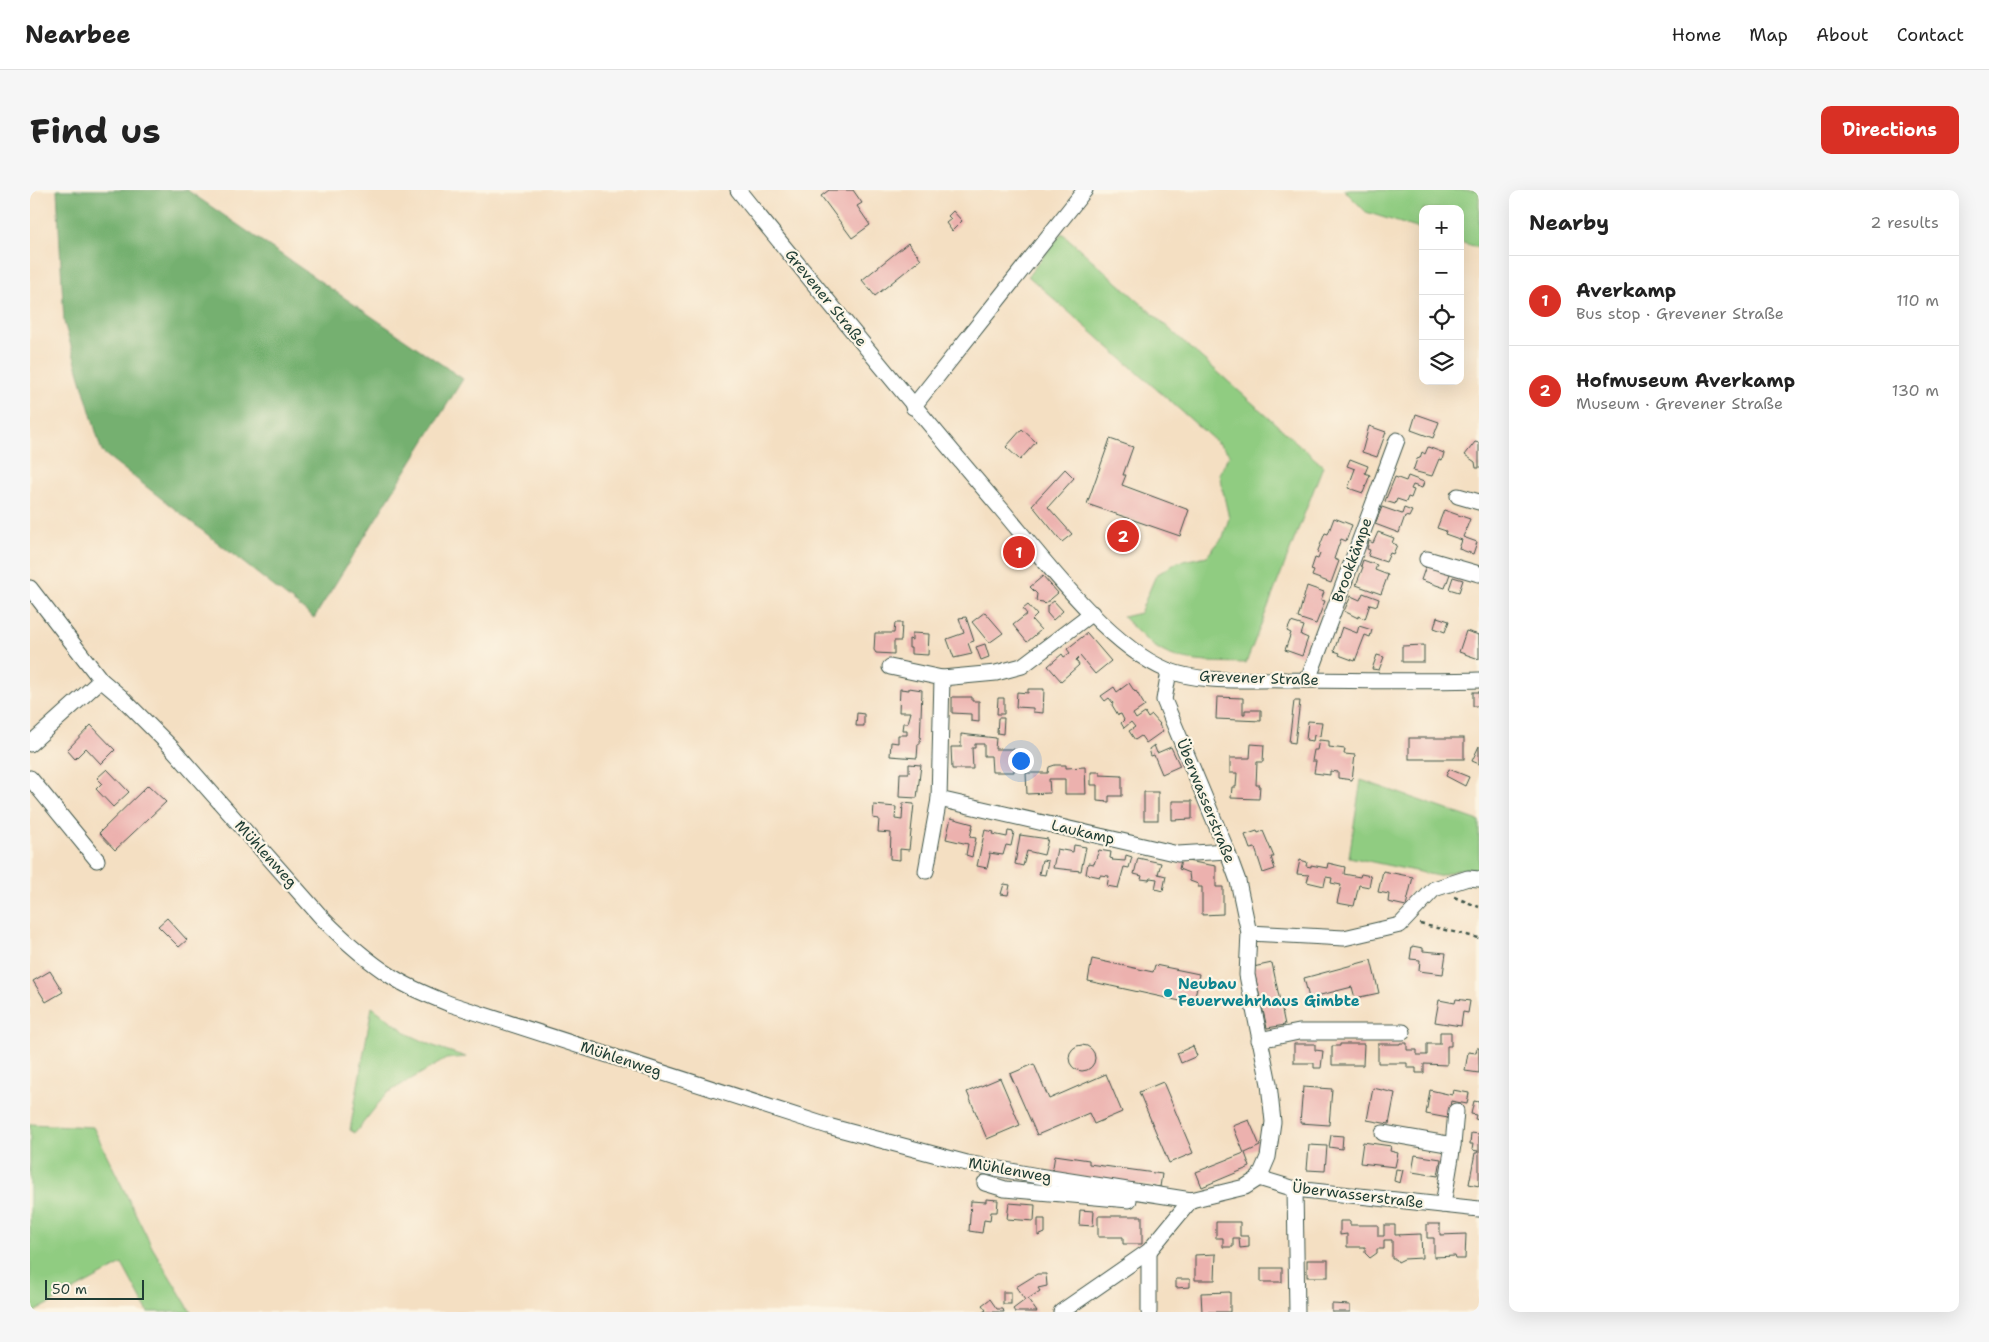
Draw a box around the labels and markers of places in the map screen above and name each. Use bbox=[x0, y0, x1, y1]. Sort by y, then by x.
pin: 2 bbox=[1107, 517, 1139, 555]
pin: 1 bbox=[1003, 533, 1035, 571]
place label: Neubau Feuerwehrhaus Gimbte bbox=[1178, 974, 1360, 1011]
marker: Neubau Feuerwehrhaus Gimbte bbox=[1162, 987, 1174, 999]

